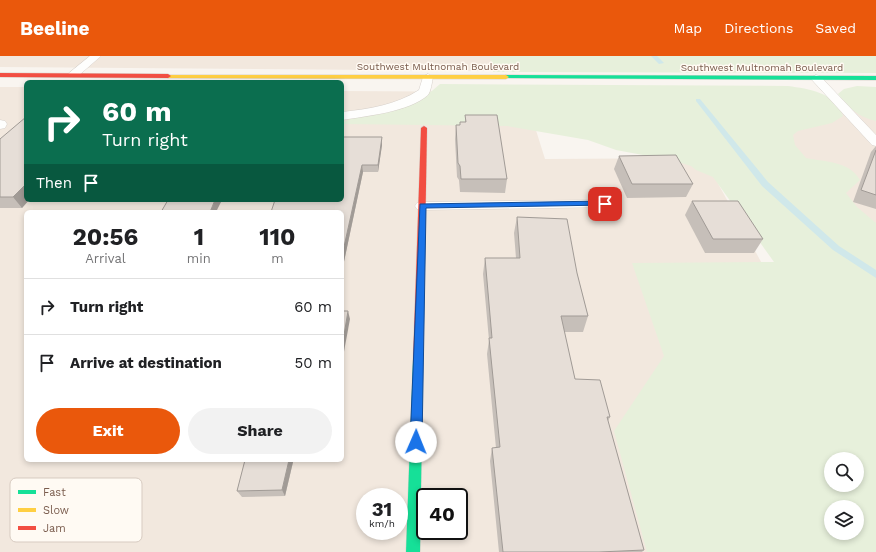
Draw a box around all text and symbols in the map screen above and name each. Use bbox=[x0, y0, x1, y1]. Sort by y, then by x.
text: Beeline bbox=[20, 17, 90, 40]
text: Map bbox=[674, 20, 702, 36]
text: Directions bbox=[724, 20, 793, 36]
text: Saved bbox=[815, 20, 856, 36]
street label: Southwest Multnomah Boulevard bbox=[357, 61, 519, 72]
street label: Southwest Multnomah Boulevard bbox=[681, 62, 843, 73]
text: 60 m bbox=[102, 95, 172, 128]
icon: right bbox=[36, 96, 88, 148]
text: Turn right bbox=[102, 129, 188, 150]
icon: arrive bbox=[80, 172, 102, 194]
text: Then bbox=[36, 174, 72, 192]
pin bbox=[588, 187, 622, 221]
icon: arrive bbox=[594, 193, 616, 215]
text: 20:56 bbox=[73, 223, 138, 251]
text: 1 bbox=[194, 223, 204, 251]
text: 110 bbox=[259, 223, 295, 251]
text: Arrival bbox=[85, 251, 126, 266]
text: min bbox=[187, 251, 211, 266]
text: m bbox=[271, 251, 284, 266]
icon: right bbox=[36, 296, 58, 318]
text: Turn right bbox=[70, 298, 143, 316]
text: 60 m bbox=[294, 298, 332, 316]
icon: arrive bbox=[36, 352, 58, 374]
text: Arrive at destination bbox=[70, 354, 222, 372]
text: 50 m bbox=[295, 354, 332, 372]
button: Exit bbox=[36, 408, 180, 454]
button: Share bbox=[188, 408, 332, 454]
position arrow bbox=[395, 421, 437, 463]
map controls bbox=[824, 452, 864, 540]
button: search bbox=[824, 452, 864, 492]
legend bbox=[10, 478, 142, 542]
text: Fast bbox=[43, 486, 66, 499]
speed limit sign: 40 bbox=[416, 488, 468, 540]
text: 31 bbox=[372, 497, 392, 521]
button: layers bbox=[824, 500, 864, 540]
text: Slow bbox=[43, 504, 69, 517]
text: km/h bbox=[369, 518, 395, 529]
text: Jam bbox=[43, 522, 66, 535]

